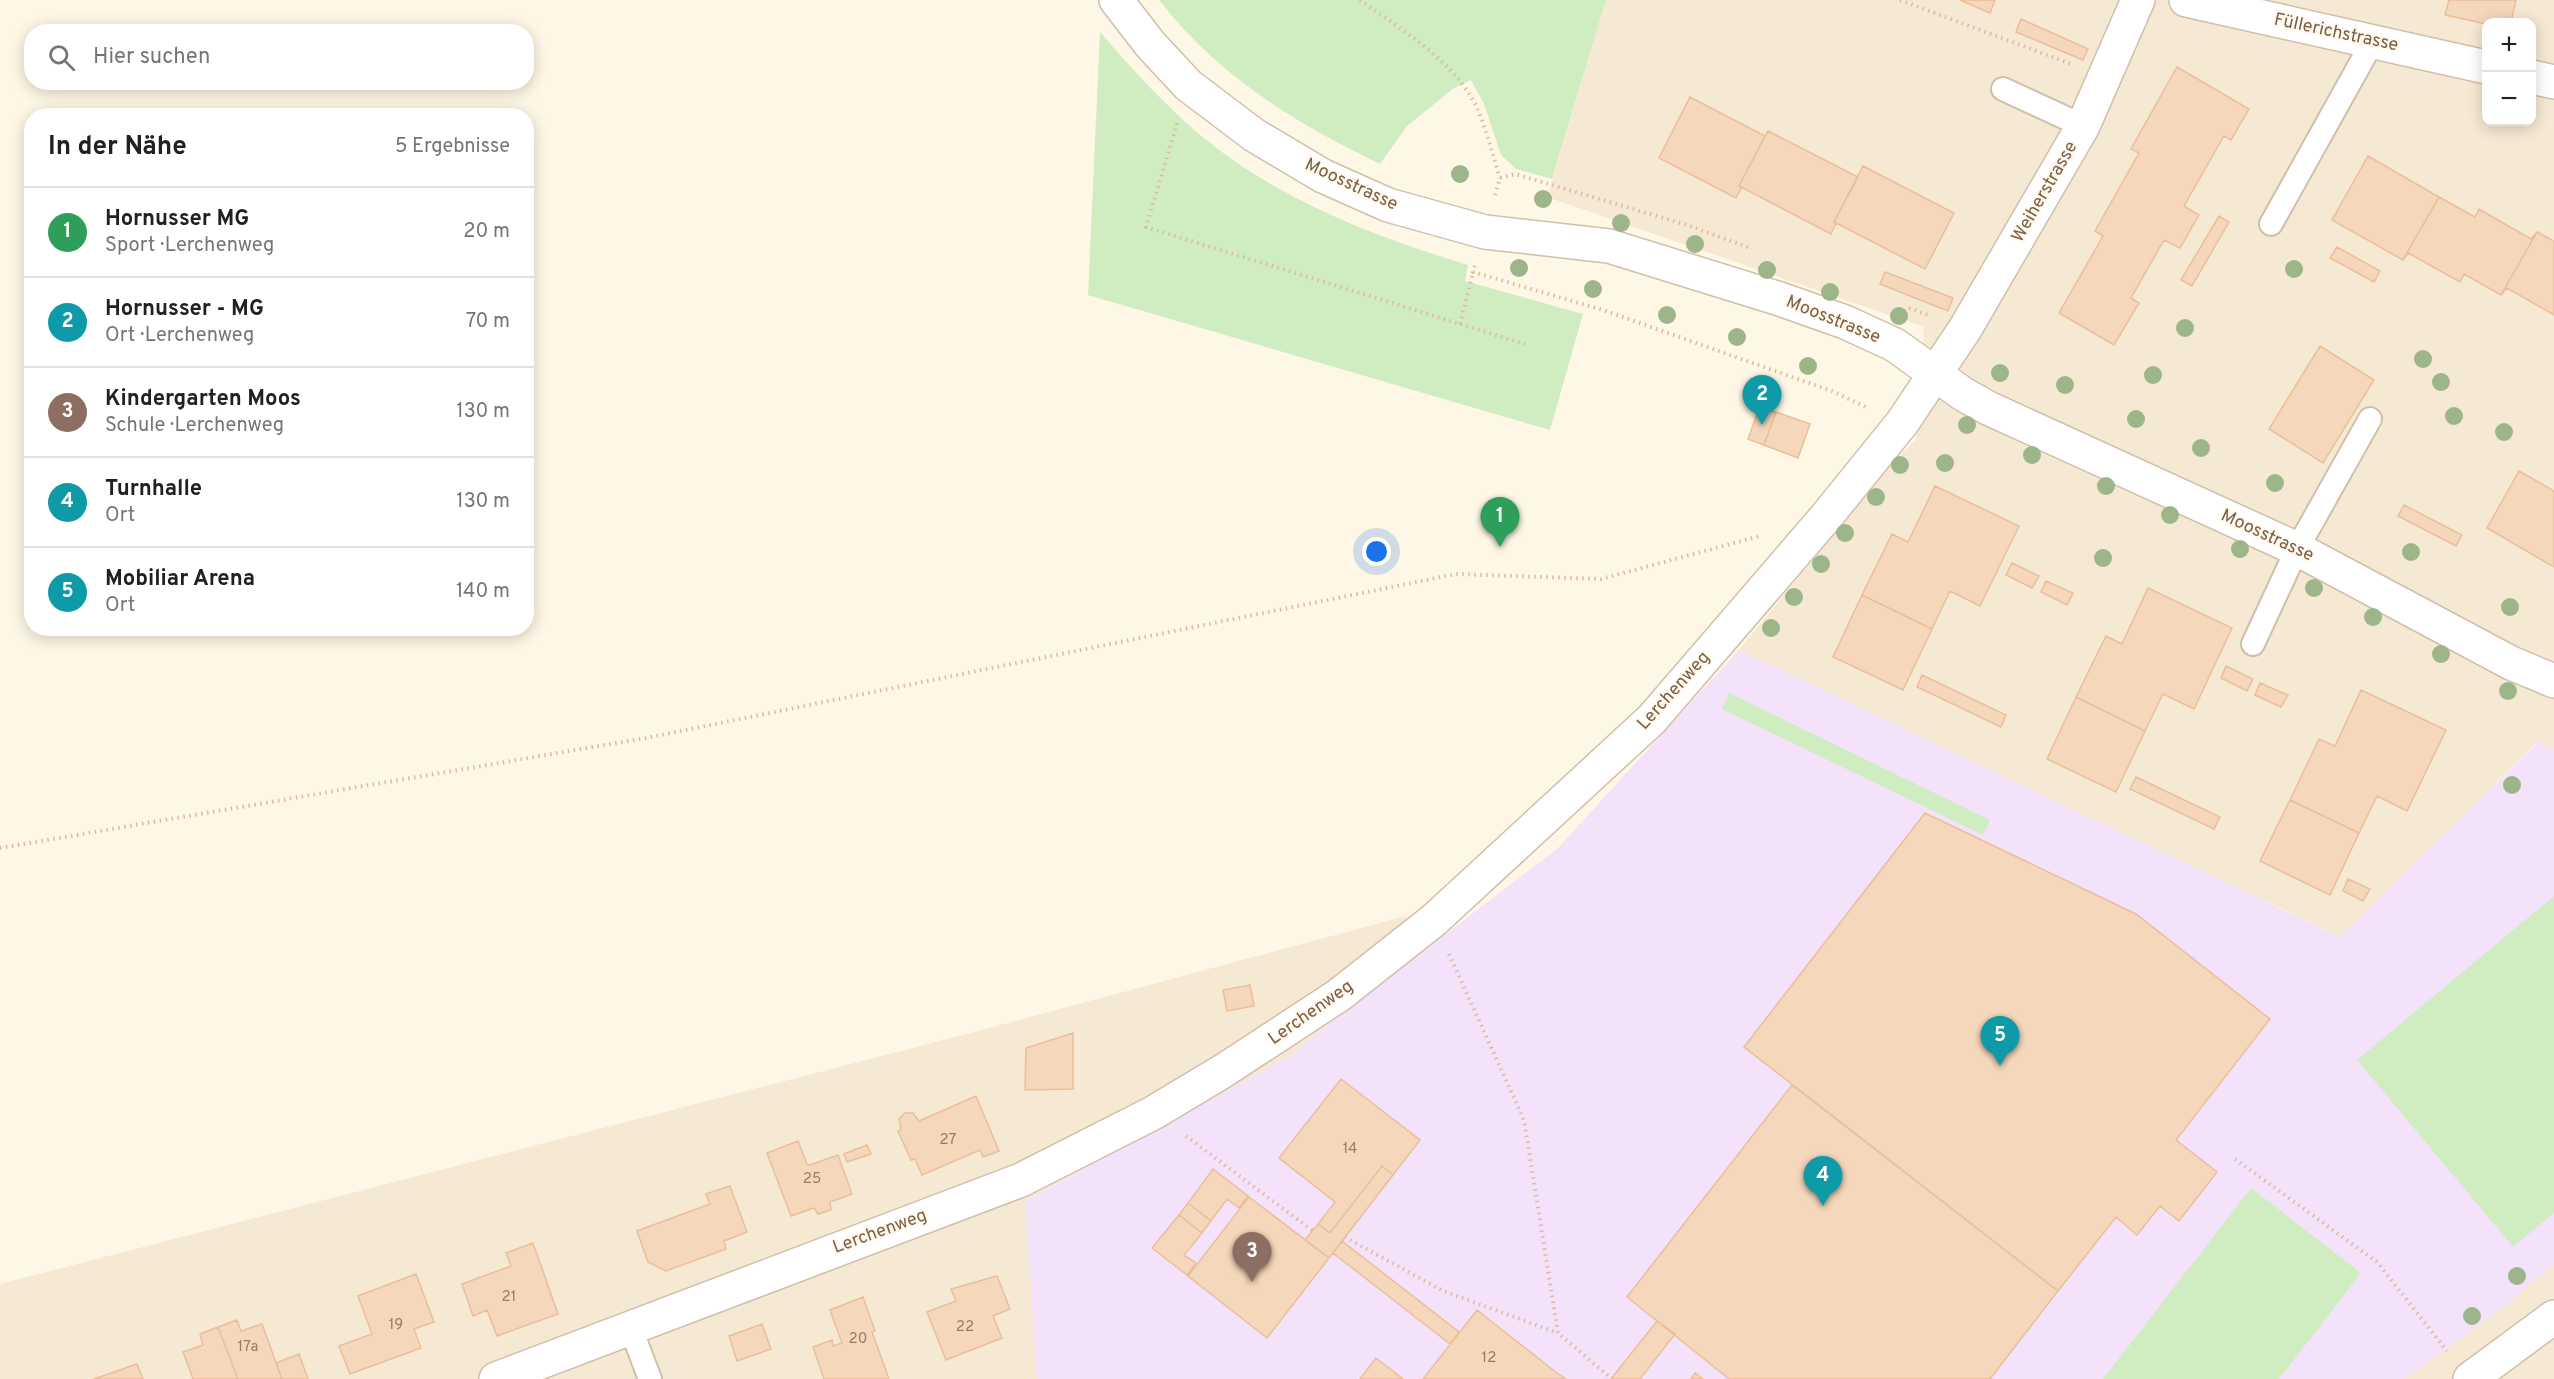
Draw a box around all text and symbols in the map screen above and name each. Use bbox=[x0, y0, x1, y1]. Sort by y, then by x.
street label: Füllerichstrasse bbox=[2272, 9, 2400, 57]
map controls bbox=[2482, 18, 2536, 126]
button: + bbox=[2482, 18, 2536, 72]
search box bbox=[24, 24, 534, 90]
icon: search bbox=[45, 41, 78, 74]
text: Hier suchen bbox=[93, 44, 210, 71]
button: − bbox=[2482, 72, 2536, 126]
text: In der Nähe bbox=[48, 131, 187, 164]
text: 5 Ergebnisse bbox=[395, 134, 510, 160]
street label: Weiherstrasse bbox=[2007, 137, 2083, 247]
street label: Moosstrasse bbox=[1301, 153, 1401, 217]
text: Hornusser MG bbox=[105, 206, 249, 233]
text: 1 bbox=[64, 219, 72, 245]
text: 20 m bbox=[463, 219, 510, 245]
text: Sport · Lerchenweg bbox=[105, 233, 274, 259]
street label: Moosstrasse bbox=[1782, 291, 1884, 349]
text: Hornusser - MG bbox=[105, 296, 264, 323]
text: 2 bbox=[61, 309, 74, 335]
text: 70 m bbox=[466, 309, 510, 335]
text: Ort · Lerchenweg bbox=[105, 323, 254, 349]
pin: 2 bbox=[1742, 376, 1782, 425]
text: Kindergarten Moos bbox=[105, 386, 301, 413]
text: 3 bbox=[62, 399, 74, 425]
text: 130 m bbox=[456, 399, 510, 425]
text: Schule · Lerchenweg bbox=[105, 413, 284, 439]
text: Turnhalle bbox=[105, 476, 202, 503]
text: 4 bbox=[61, 489, 74, 515]
text: 130 m bbox=[456, 489, 510, 515]
pin: 1 bbox=[1480, 498, 1520, 547]
text: Ort bbox=[105, 503, 135, 529]
street label: Moosstrasse bbox=[2217, 504, 2317, 568]
your location bbox=[1362, 537, 1391, 566]
text: Mobiliar Arena bbox=[105, 566, 255, 593]
text: 5 bbox=[61, 579, 74, 605]
text: 140 m bbox=[456, 579, 510, 605]
text: Ort bbox=[105, 593, 135, 619]
street label: Lerchenweg bbox=[1632, 647, 1716, 735]
street label: Lerchenweg bbox=[1264, 975, 1358, 1051]
pin: 5 bbox=[1980, 1016, 2020, 1066]
house number: 27 bbox=[940, 1131, 957, 1150]
house number: 14 bbox=[1343, 1140, 1357, 1159]
pin: 4 bbox=[1804, 1156, 1842, 1206]
house number: 25 bbox=[803, 1170, 821, 1189]
street label: Lerchenweg bbox=[830, 1204, 930, 1260]
pin: 3 bbox=[1232, 1232, 1272, 1282]
house number: 21 bbox=[502, 1288, 516, 1307]
house number: 19 bbox=[389, 1316, 403, 1335]
house number: 22 bbox=[956, 1318, 974, 1337]
house number: 20 bbox=[849, 1330, 867, 1349]
house number: 17a bbox=[238, 1338, 258, 1357]
house number: 12 bbox=[1482, 1349, 1496, 1368]

